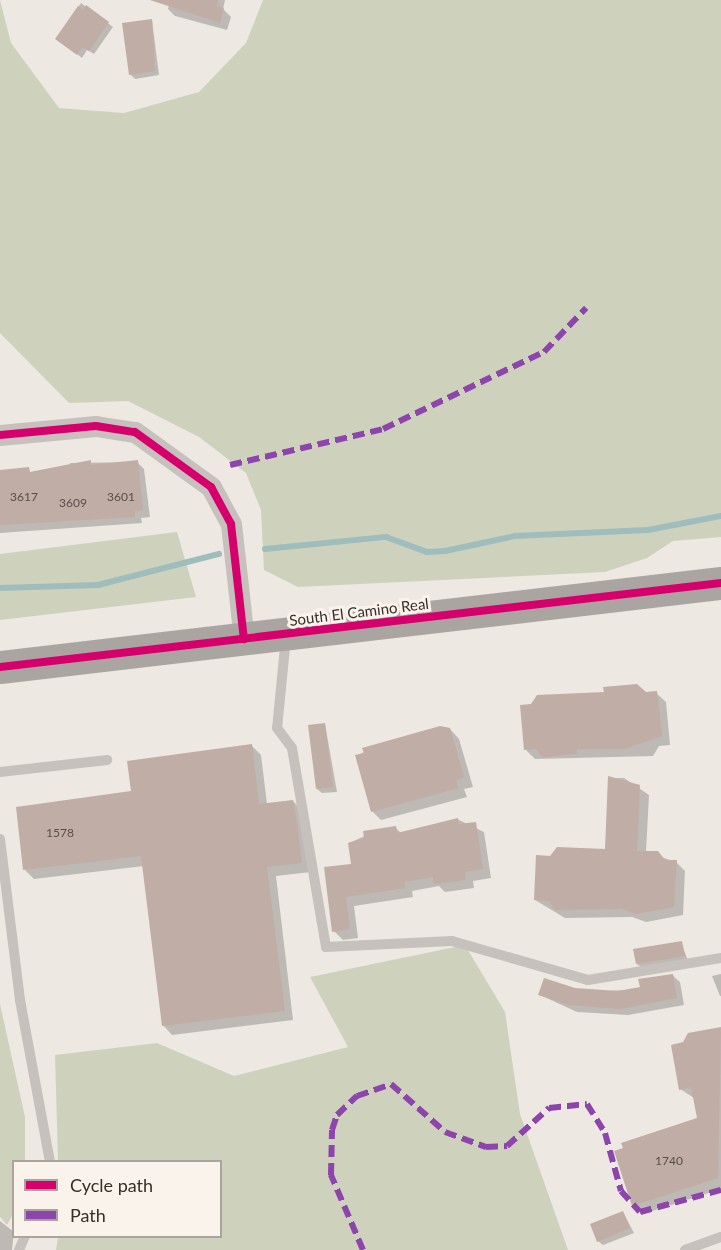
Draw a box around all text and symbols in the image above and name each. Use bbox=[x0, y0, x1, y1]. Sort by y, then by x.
house number: 3617 bbox=[10, 490, 38, 504]
house number: 3601 bbox=[107, 490, 135, 504]
house number: 3609 bbox=[59, 496, 87, 510]
street label: South El Camino Real bbox=[288, 595, 430, 629]
house number: 1578 bbox=[46, 826, 74, 840]
house number: 1740 bbox=[655, 1154, 683, 1168]
legend bbox=[12, 1160, 222, 1238]
text: Cycle path bbox=[70, 1174, 153, 1196]
text: Path bbox=[70, 1204, 106, 1226]

